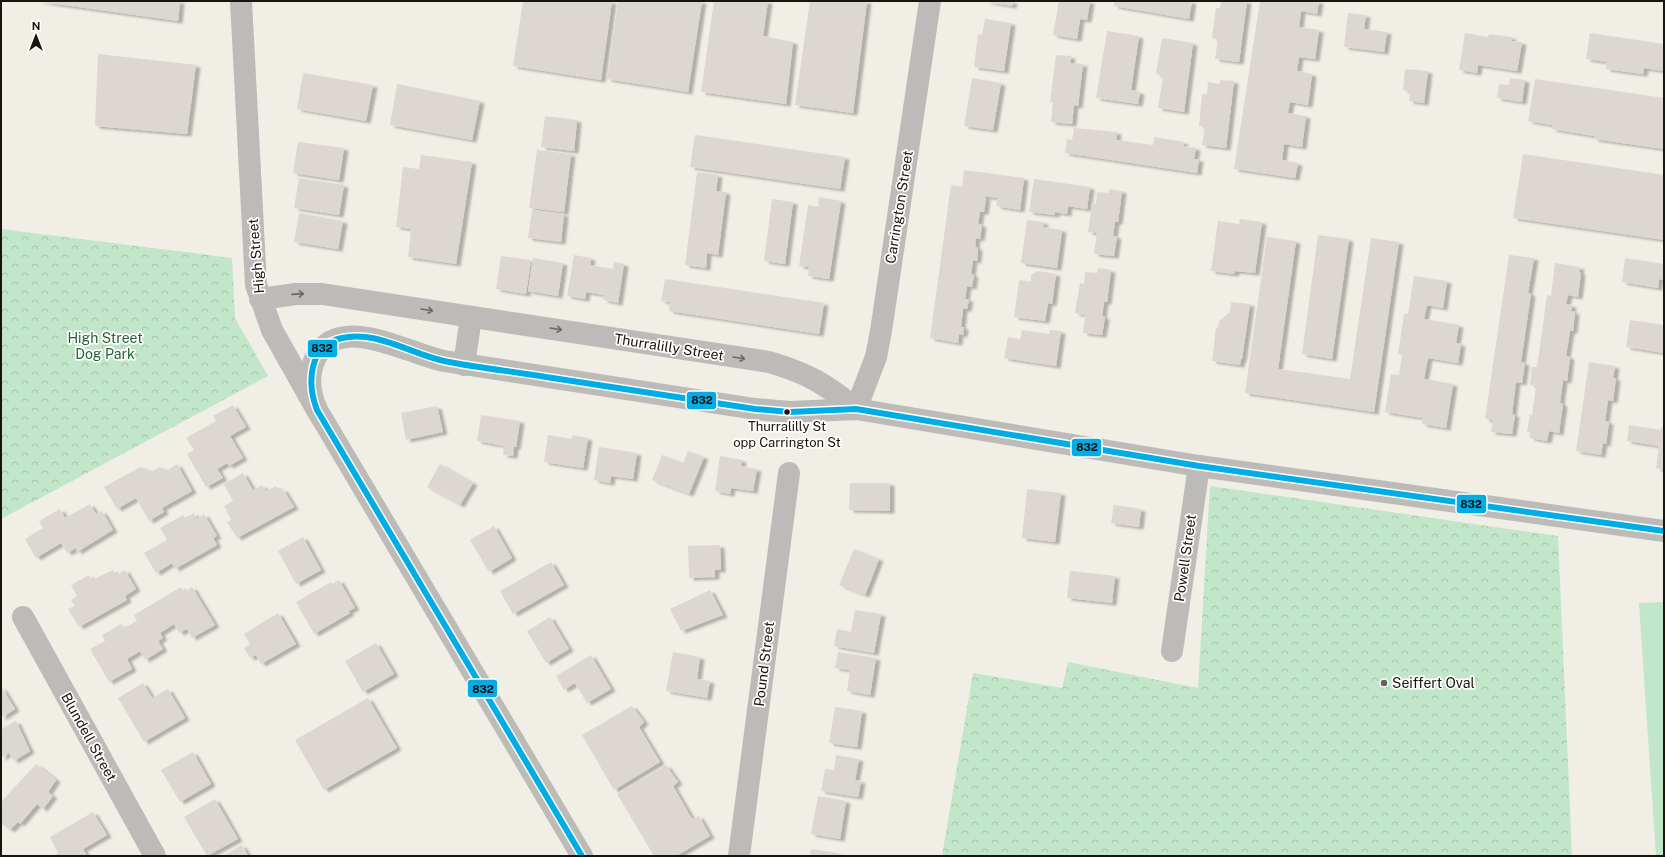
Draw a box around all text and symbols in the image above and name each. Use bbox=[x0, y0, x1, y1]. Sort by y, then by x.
north arrow bbox=[16, 16, 56, 56]
text: N bbox=[32, 20, 40, 32]
street label: Carrington Street bbox=[882, 149, 916, 265]
street label: High Street bbox=[245, 218, 267, 294]
one-way arrow bbox=[291, 290, 304, 298]
one-way arrow bbox=[420, 306, 433, 314]
one-way arrow bbox=[549, 326, 562, 334]
park label: High Street Dog Park bbox=[67, 330, 143, 362]
street label: Thurralilly Street bbox=[613, 330, 725, 364]
line badge: 832 bbox=[307, 339, 338, 358]
text: 832 bbox=[311, 342, 333, 354]
one-way arrow bbox=[733, 354, 746, 362]
line badge: 832 bbox=[686, 391, 717, 410]
text: 832 bbox=[691, 394, 713, 406]
marker: Thurralilly St opp Carrington St bbox=[782, 407, 792, 417]
place label: Thurralilly St opp Carrington St bbox=[733, 419, 841, 450]
line badge: 832 bbox=[1071, 438, 1102, 457]
text: 832 bbox=[1076, 441, 1098, 453]
line badge: 832 bbox=[1456, 494, 1487, 514]
text: 832 bbox=[1460, 498, 1482, 510]
street label: Powell Street bbox=[1171, 513, 1199, 603]
street label: Pound Street bbox=[751, 621, 777, 707]
place label: Seiffert Oval bbox=[1392, 675, 1475, 691]
marker: Seiffert Oval bbox=[1379, 678, 1389, 688]
line badge: 832 bbox=[467, 679, 498, 698]
text: 832 bbox=[472, 683, 494, 695]
street label: Blundell Street bbox=[58, 690, 120, 784]

